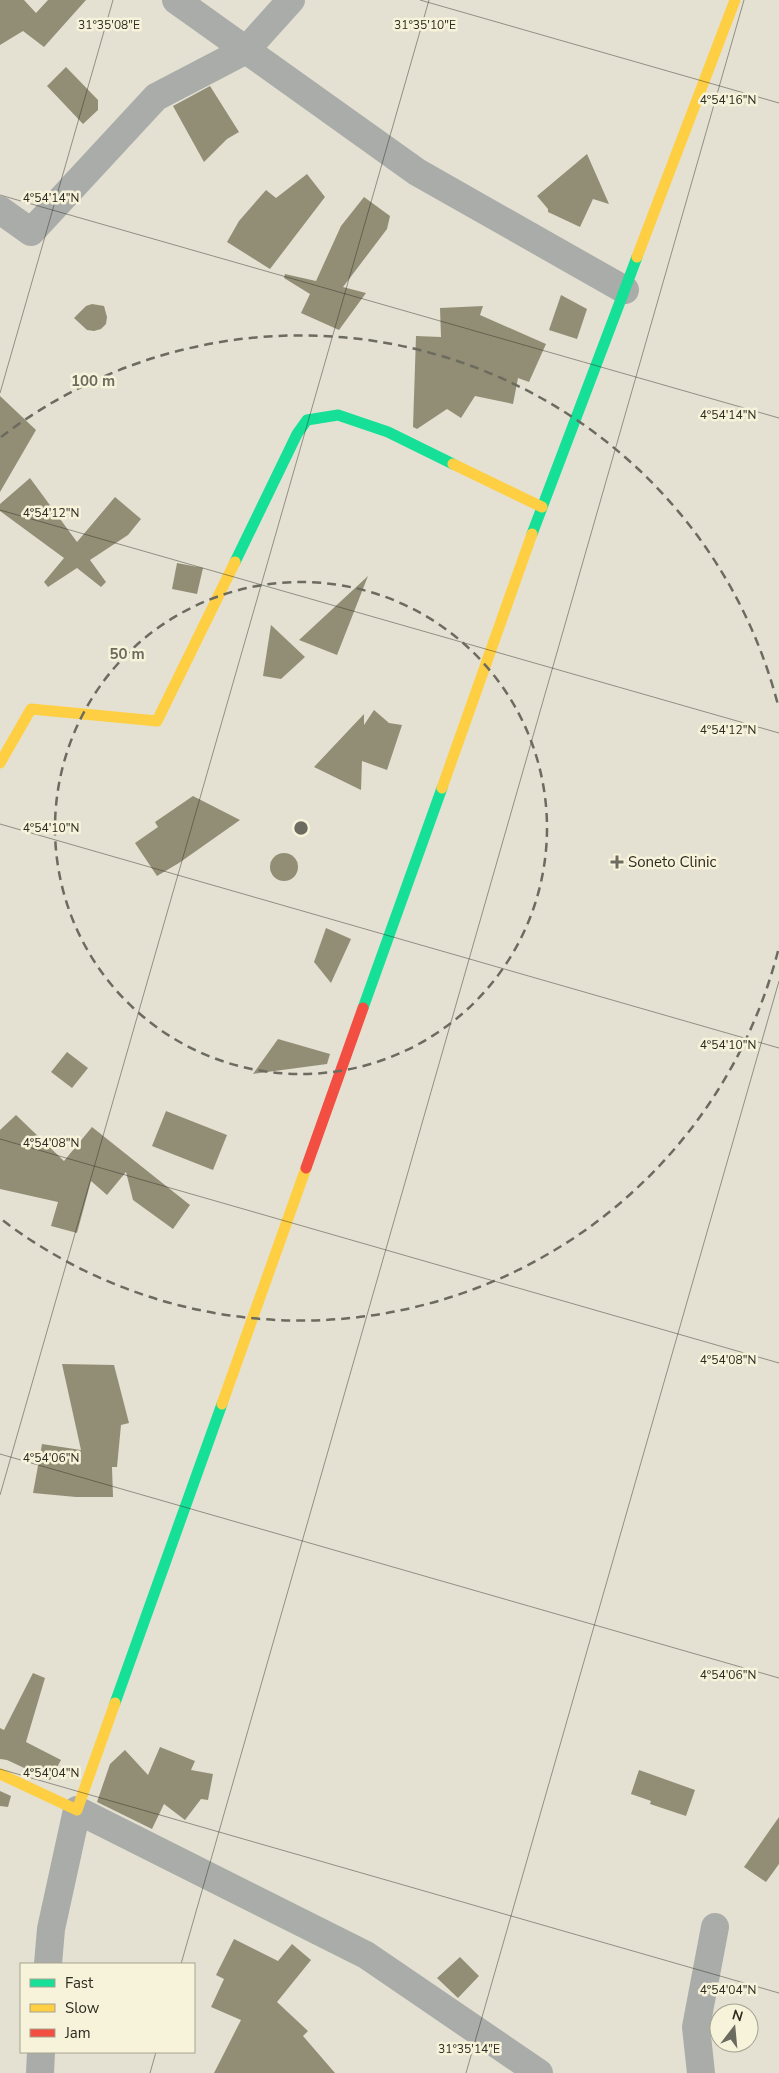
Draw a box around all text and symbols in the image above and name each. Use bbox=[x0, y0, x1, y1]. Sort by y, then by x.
text: 31°35'08"E bbox=[78, 17, 140, 33]
text: 31°35'10"E bbox=[394, 17, 456, 33]
text: 4°54'16"N bbox=[700, 92, 756, 108]
text: 4°54'14"N bbox=[23, 190, 79, 206]
text: 100 m bbox=[71, 371, 115, 391]
text: 4°54'14"N bbox=[700, 407, 756, 423]
text: 4°54'12"N bbox=[23, 505, 79, 521]
text: 50 m bbox=[109, 644, 145, 664]
text: 4°54'12"N bbox=[700, 722, 756, 738]
centre of rings bbox=[292, 819, 310, 837]
text: 4°54'10"N bbox=[23, 820, 79, 836]
place label: Soneto Clinic bbox=[628, 852, 716, 872]
marker: Soneto Clinic bbox=[610, 855, 624, 869]
text: 4°54'10"N bbox=[700, 1037, 756, 1053]
text: 4°54'08"N bbox=[23, 1135, 79, 1151]
text: 4°54'08"N bbox=[700, 1352, 756, 1368]
text: 4°54'06"N bbox=[23, 1450, 79, 1466]
text: 4°54'06"N bbox=[700, 1667, 756, 1683]
text: 4°54'04"N bbox=[23, 1765, 79, 1781]
legend bbox=[20, 1963, 195, 2053]
text: Fast bbox=[65, 1973, 94, 1993]
text: 4°54'04"N bbox=[700, 1982, 756, 1998]
text: Slow bbox=[65, 1998, 100, 2018]
north arrow bbox=[709, 2003, 759, 2053]
text: N bbox=[730, 2005, 745, 2027]
text: Jam bbox=[64, 2023, 91, 2043]
text: 31°35'14"E bbox=[438, 2041, 500, 2057]

